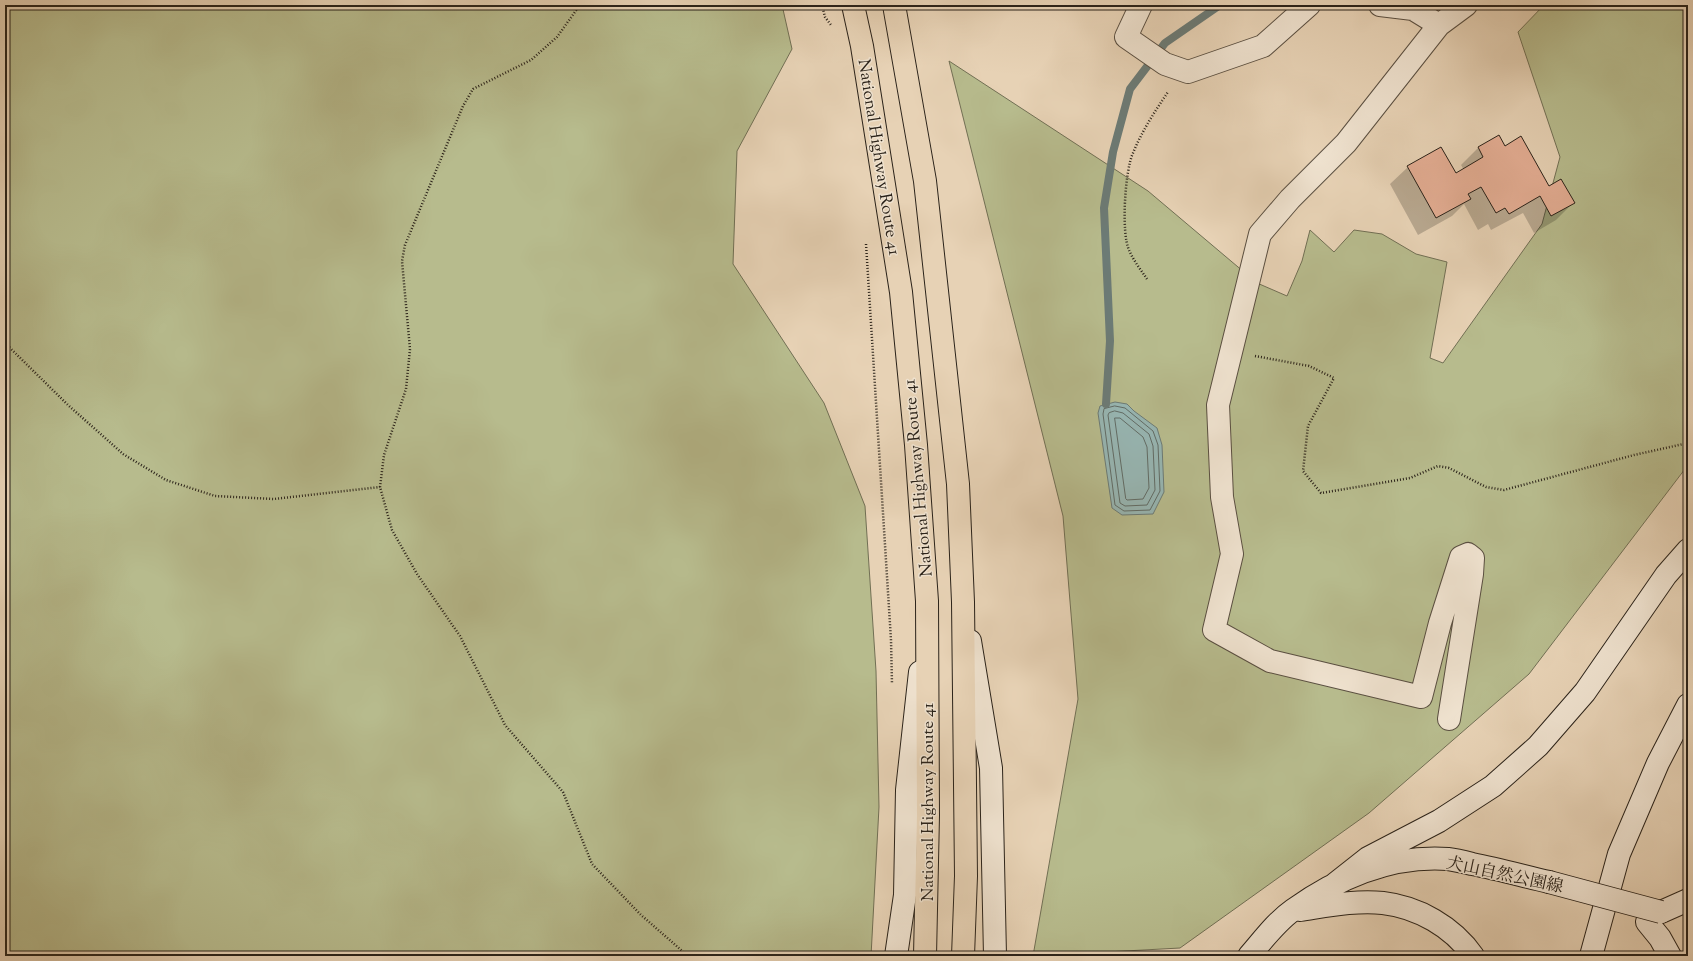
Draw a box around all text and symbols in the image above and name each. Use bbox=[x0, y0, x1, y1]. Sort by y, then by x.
street label: National Highway Route 41 bbox=[851, 57, 905, 257]
street label: National Highway Route 41 bbox=[898, 378, 940, 578]
street label: National Highway Route 41 bbox=[917, 703, 941, 901]
street label: 犬山自然公園線 bbox=[1444, 852, 1565, 900]

